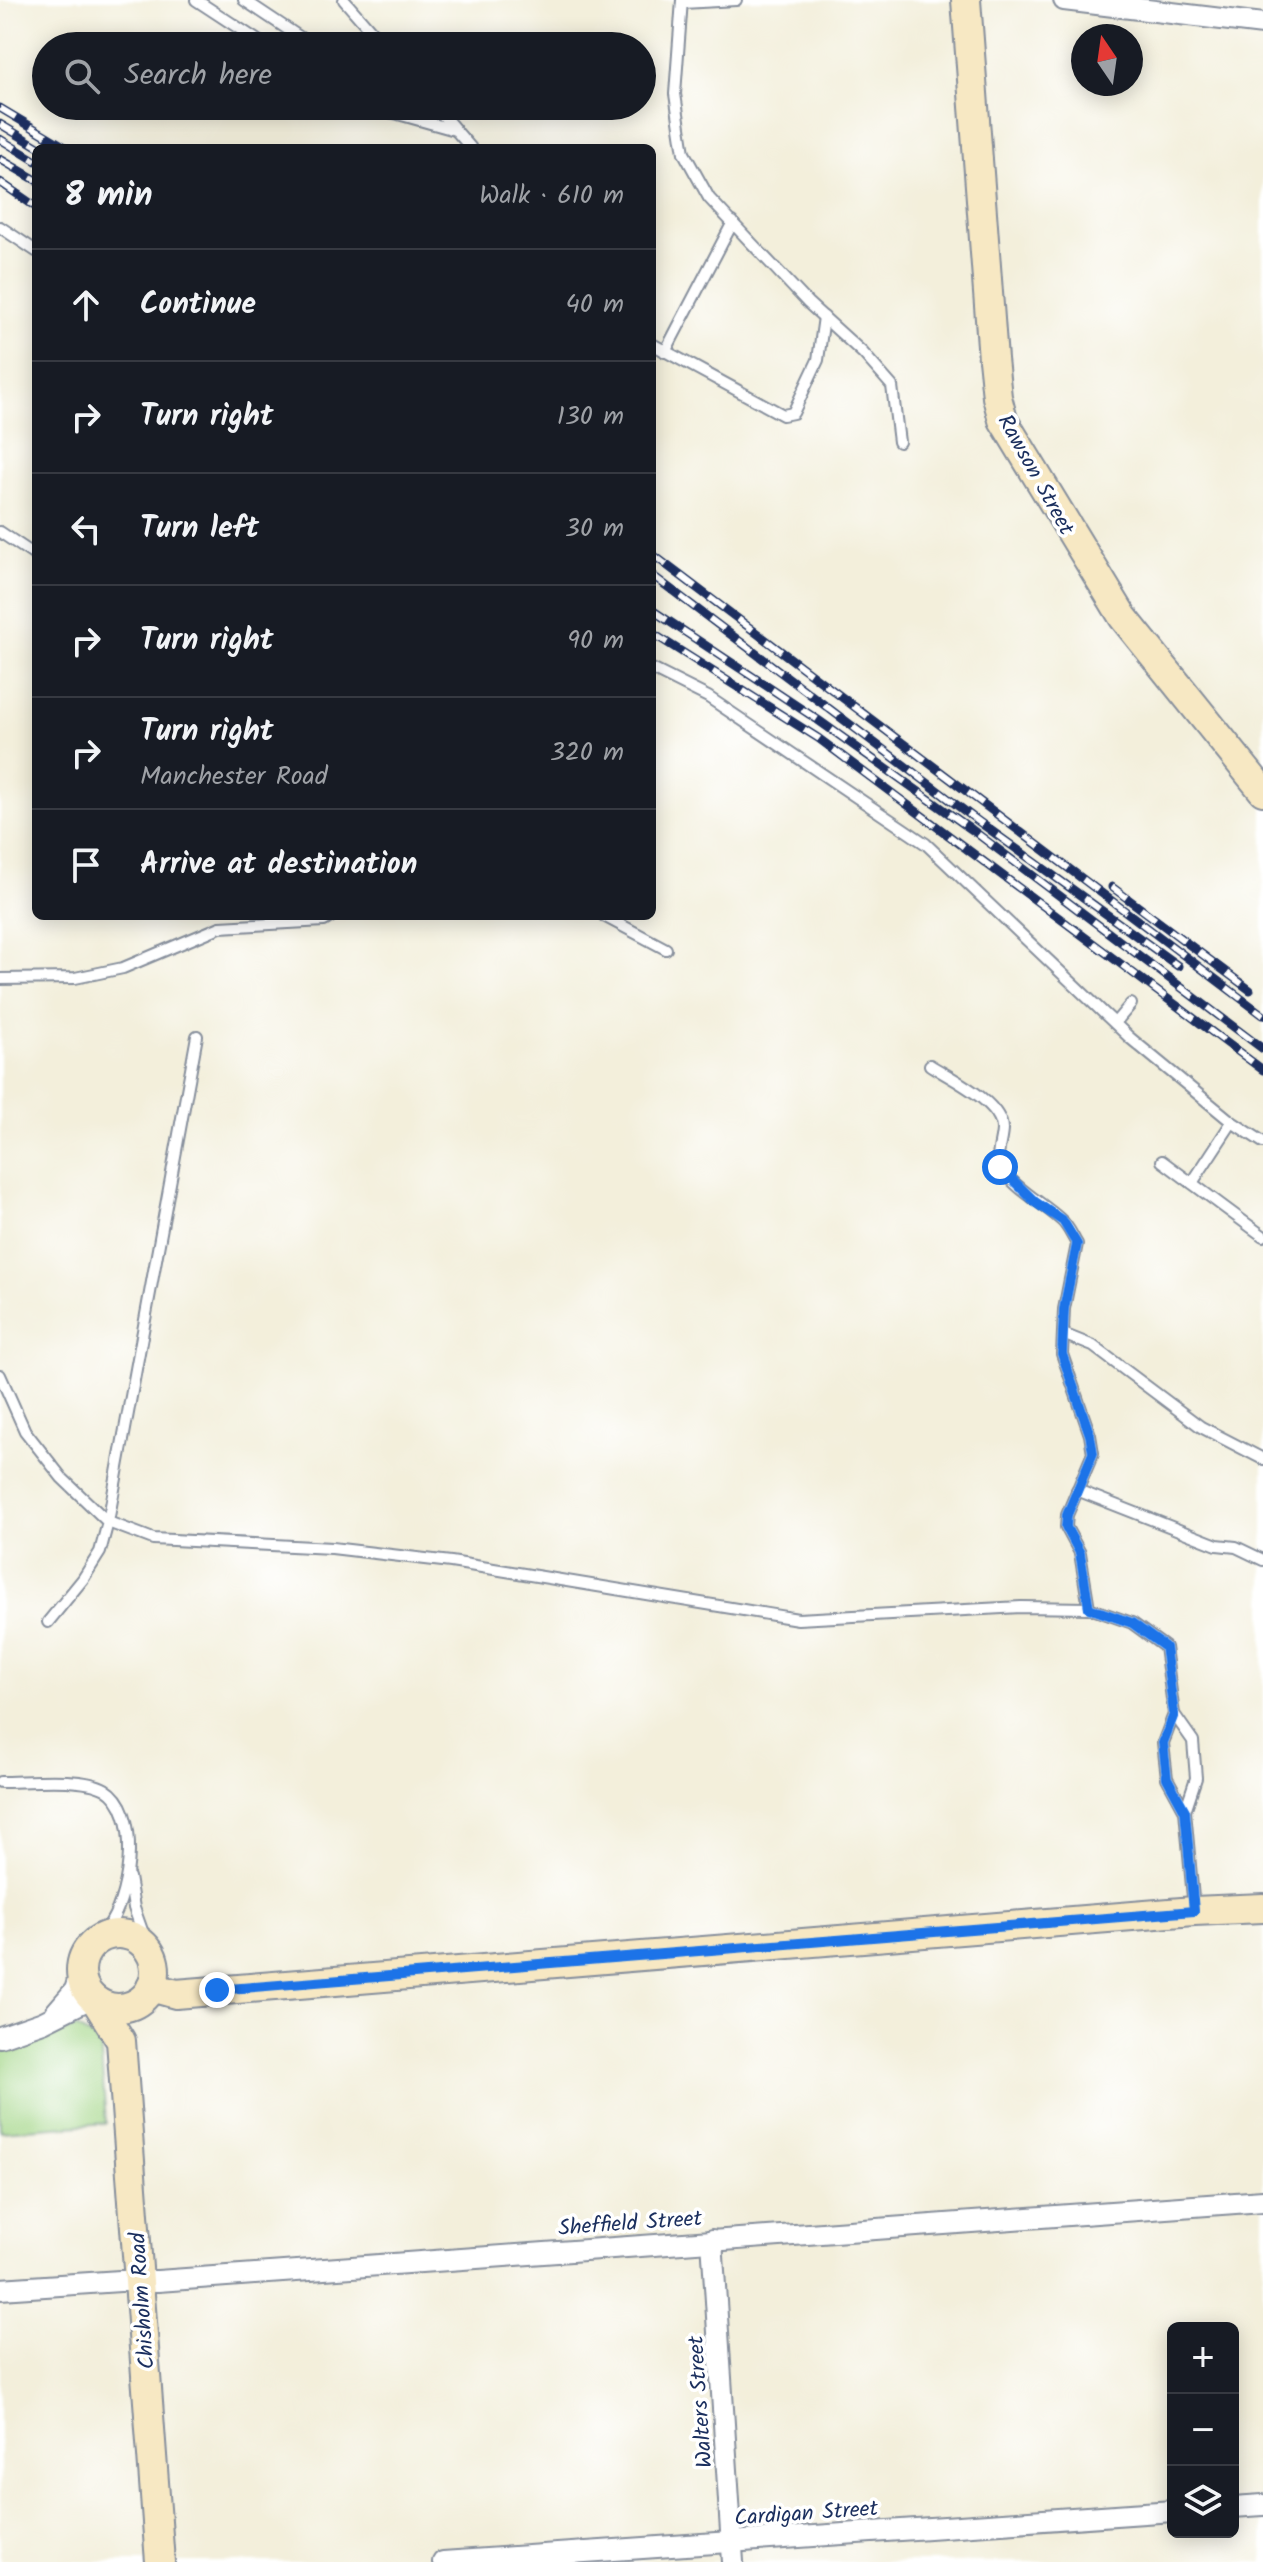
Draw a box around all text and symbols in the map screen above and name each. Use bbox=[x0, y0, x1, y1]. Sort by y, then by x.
north arrow bbox=[1071, 24, 1143, 96]
search box bbox=[32, 32, 656, 120]
text: Search here bbox=[124, 52, 272, 100]
icon: search bbox=[60, 54, 104, 98]
text: 8 min bbox=[64, 169, 153, 223]
text: Walk · 610 m bbox=[479, 175, 624, 217]
text: Continue bbox=[140, 281, 256, 329]
icon: ahead bbox=[64, 283, 108, 327]
text: 40 m bbox=[566, 284, 624, 326]
text: Turn right bbox=[140, 393, 273, 441]
icon: right bbox=[64, 395, 108, 439]
text: 130 m bbox=[557, 396, 624, 438]
street label: Rawson Street bbox=[987, 408, 1083, 543]
text: Turn left bbox=[140, 505, 259, 553]
icon: left bbox=[64, 507, 108, 551]
text: 30 m bbox=[565, 508, 624, 550]
text: Turn right bbox=[140, 617, 273, 665]
icon: right bbox=[64, 619, 108, 663]
text: 90 m bbox=[567, 620, 624, 662]
text: Turn right bbox=[140, 708, 273, 756]
icon: right bbox=[64, 731, 108, 775]
text: 320 m bbox=[550, 732, 624, 774]
text: Manchester Road bbox=[140, 756, 328, 798]
text: Arrive at destination bbox=[140, 841, 417, 889]
icon: arrive bbox=[64, 843, 108, 887]
route start bbox=[982, 1149, 1018, 1185]
route end bbox=[199, 1972, 235, 2008]
street label: Sheffield Street bbox=[557, 2202, 704, 2247]
street label: Chisholm Road bbox=[121, 2230, 166, 2370]
map controls bbox=[1167, 2322, 1239, 2538]
button: + bbox=[1167, 2322, 1239, 2394]
street label: Walters Street bbox=[679, 2334, 724, 2469]
button: − bbox=[1167, 2394, 1239, 2466]
button: layers bbox=[1167, 2466, 1239, 2538]
street label: Cardigan Street bbox=[733, 2492, 880, 2537]

